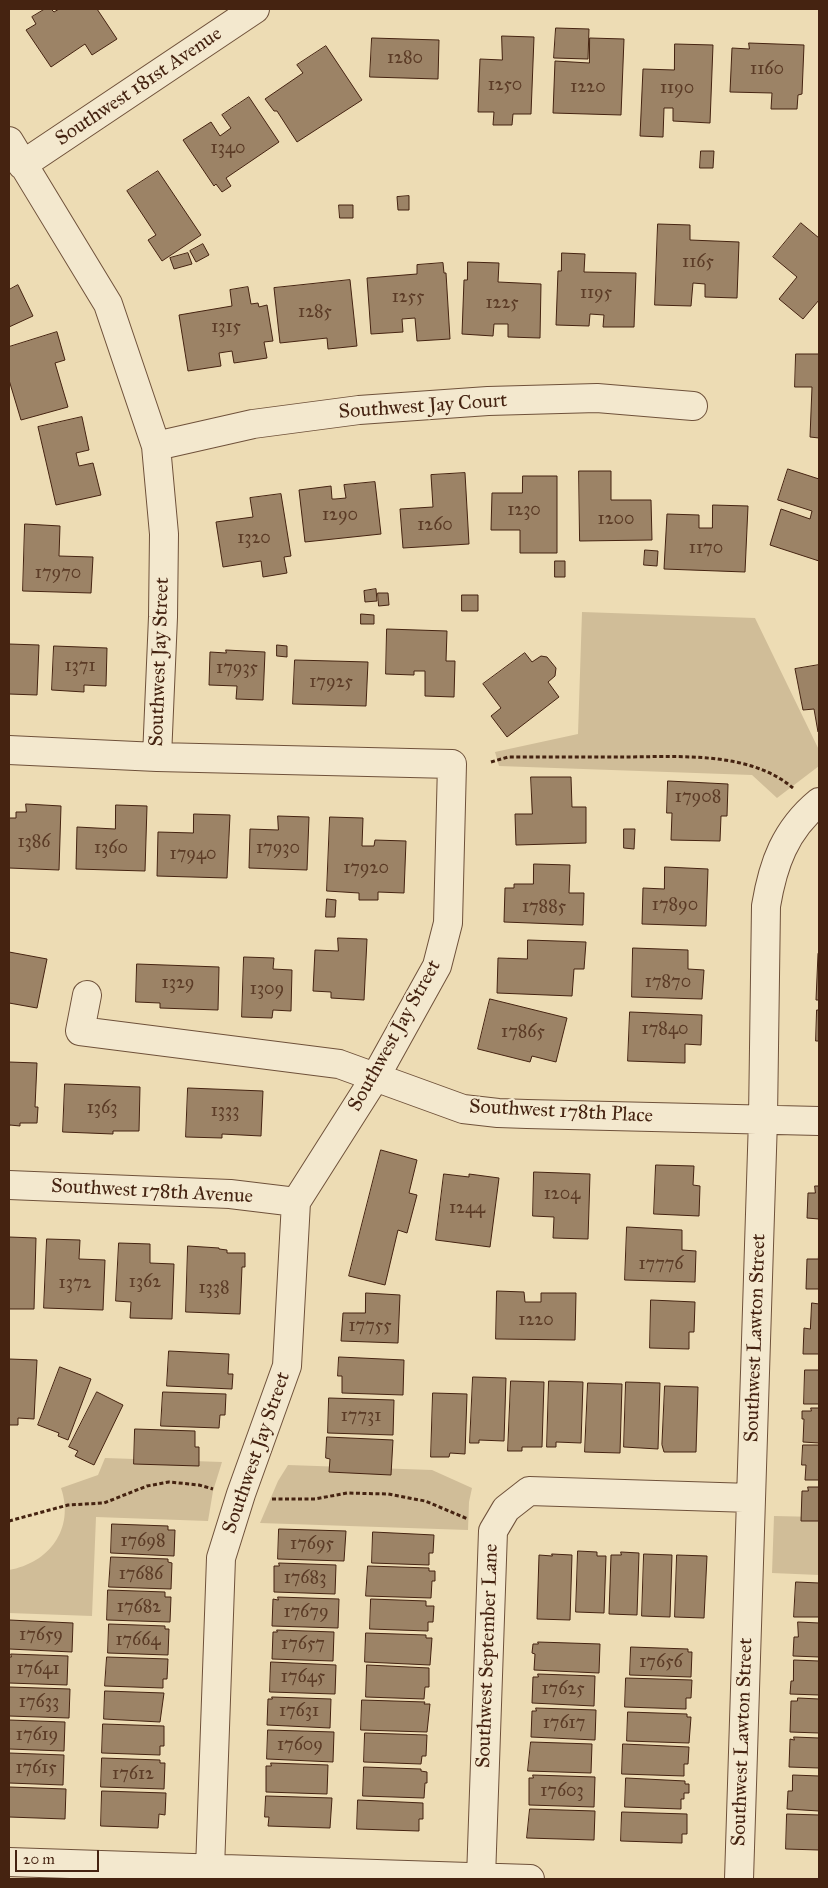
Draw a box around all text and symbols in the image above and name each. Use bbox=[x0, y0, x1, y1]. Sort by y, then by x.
street label: Southwest 181st Avenue bbox=[51, 22, 227, 152]
house number: 1280 bbox=[387, 48, 423, 70]
house number: 1160 bbox=[750, 59, 784, 81]
house number: 1250 bbox=[488, 75, 522, 97]
house number: 1220 bbox=[570, 77, 606, 99]
house number: 1190 bbox=[660, 78, 694, 100]
house number: 1340 bbox=[211, 138, 245, 160]
house number: 1165 bbox=[682, 252, 714, 274]
house number: 1195 bbox=[580, 283, 612, 305]
house number: 1255 bbox=[392, 287, 424, 309]
house number: 1225 bbox=[485, 293, 519, 315]
house number: 1285 bbox=[298, 302, 332, 324]
house number: 1315 bbox=[211, 317, 241, 339]
street label: Southwest Jay Court bbox=[338, 389, 508, 425]
house number: 1230 bbox=[507, 500, 541, 522]
house number: 1290 bbox=[322, 505, 358, 527]
house number: 1200 bbox=[598, 509, 634, 531]
house number: 1260 bbox=[417, 515, 453, 537]
house number: 1320 bbox=[237, 528, 271, 550]
house number: 1170 bbox=[689, 538, 723, 560]
house number: 17970 bbox=[35, 563, 81, 585]
street label: Southwest Jay Street bbox=[145, 577, 175, 747]
house number: 1371 bbox=[64, 656, 96, 678]
house number: 17935 bbox=[216, 658, 258, 680]
house number: 17925 bbox=[309, 672, 353, 694]
house number: 17908 bbox=[675, 787, 721, 809]
house number: 1386 bbox=[17, 832, 51, 854]
house number: 1360 bbox=[94, 838, 128, 860]
house number: 17930 bbox=[256, 838, 300, 860]
house number: 17940 bbox=[170, 844, 216, 866]
house number: 17920 bbox=[343, 858, 389, 880]
house number: 17890 bbox=[652, 895, 698, 917]
house number: 17885 bbox=[522, 897, 566, 919]
street label: Southwest Jay Street bbox=[343, 956, 447, 1116]
house number: 17870 bbox=[645, 972, 691, 994]
house number: 1329 bbox=[162, 973, 194, 995]
house number: 1309 bbox=[250, 979, 284, 1001]
house number: 17840 bbox=[642, 1019, 688, 1041]
house number: 17865 bbox=[501, 1022, 545, 1044]
street label: Southwest 178th Place bbox=[468, 1095, 654, 1129]
house number: 1363 bbox=[87, 1098, 117, 1120]
house number: 1333 bbox=[211, 1101, 239, 1123]
street label: Southwest 178th Avenue bbox=[50, 1175, 254, 1209]
house number: 1204 bbox=[544, 1184, 580, 1206]
house number: 1244 bbox=[449, 1198, 485, 1220]
street label: Southwest Lawton Street bbox=[740, 1233, 772, 1443]
house number: 17776 bbox=[638, 1254, 684, 1276]
house number: 1362 bbox=[129, 1272, 161, 1294]
house number: 1372 bbox=[59, 1273, 91, 1295]
house number: 1338 bbox=[198, 1278, 230, 1300]
house number: 1220 bbox=[518, 1310, 554, 1332]
house number: 17755 bbox=[348, 1316, 392, 1338]
street label: Southwest Jay Street bbox=[218, 1369, 296, 1537]
house number: 17731 bbox=[341, 1406, 381, 1428]
house number: 17698 bbox=[120, 1531, 166, 1553]
house number: 17695 bbox=[290, 1534, 334, 1556]
street label: Southwest September Lane bbox=[472, 1543, 504, 1769]
house number: 17686 bbox=[119, 1564, 163, 1586]
house number: 17683 bbox=[284, 1568, 326, 1590]
house number: 17682 bbox=[117, 1597, 161, 1619]
house number: 17679 bbox=[283, 1602, 329, 1624]
house number: 17659 bbox=[19, 1625, 63, 1647]
house number: 17664 bbox=[115, 1630, 161, 1652]
house number: 17657 bbox=[281, 1634, 325, 1656]
street label: Southwest Lawton Street bbox=[727, 1637, 759, 1847]
house number: 17656 bbox=[639, 1652, 683, 1674]
house number: 17641 bbox=[16, 1659, 60, 1681]
house number: 17645 bbox=[281, 1667, 325, 1689]
house number: 17625 bbox=[542, 1679, 584, 1701]
house number: 17633 bbox=[19, 1692, 59, 1714]
house number: 17631 bbox=[279, 1701, 319, 1723]
house number: 17617 bbox=[543, 1713, 585, 1735]
house number: 17619 bbox=[16, 1725, 58, 1747]
house number: 17609 bbox=[277, 1735, 323, 1757]
house number: 17615 bbox=[15, 1758, 57, 1780]
house number: 17612 bbox=[112, 1764, 154, 1786]
house number: 17603 bbox=[540, 1781, 584, 1803]
scale bar bbox=[18, 1840, 101, 1872]
text: 20 m bbox=[23, 1850, 55, 1868]

